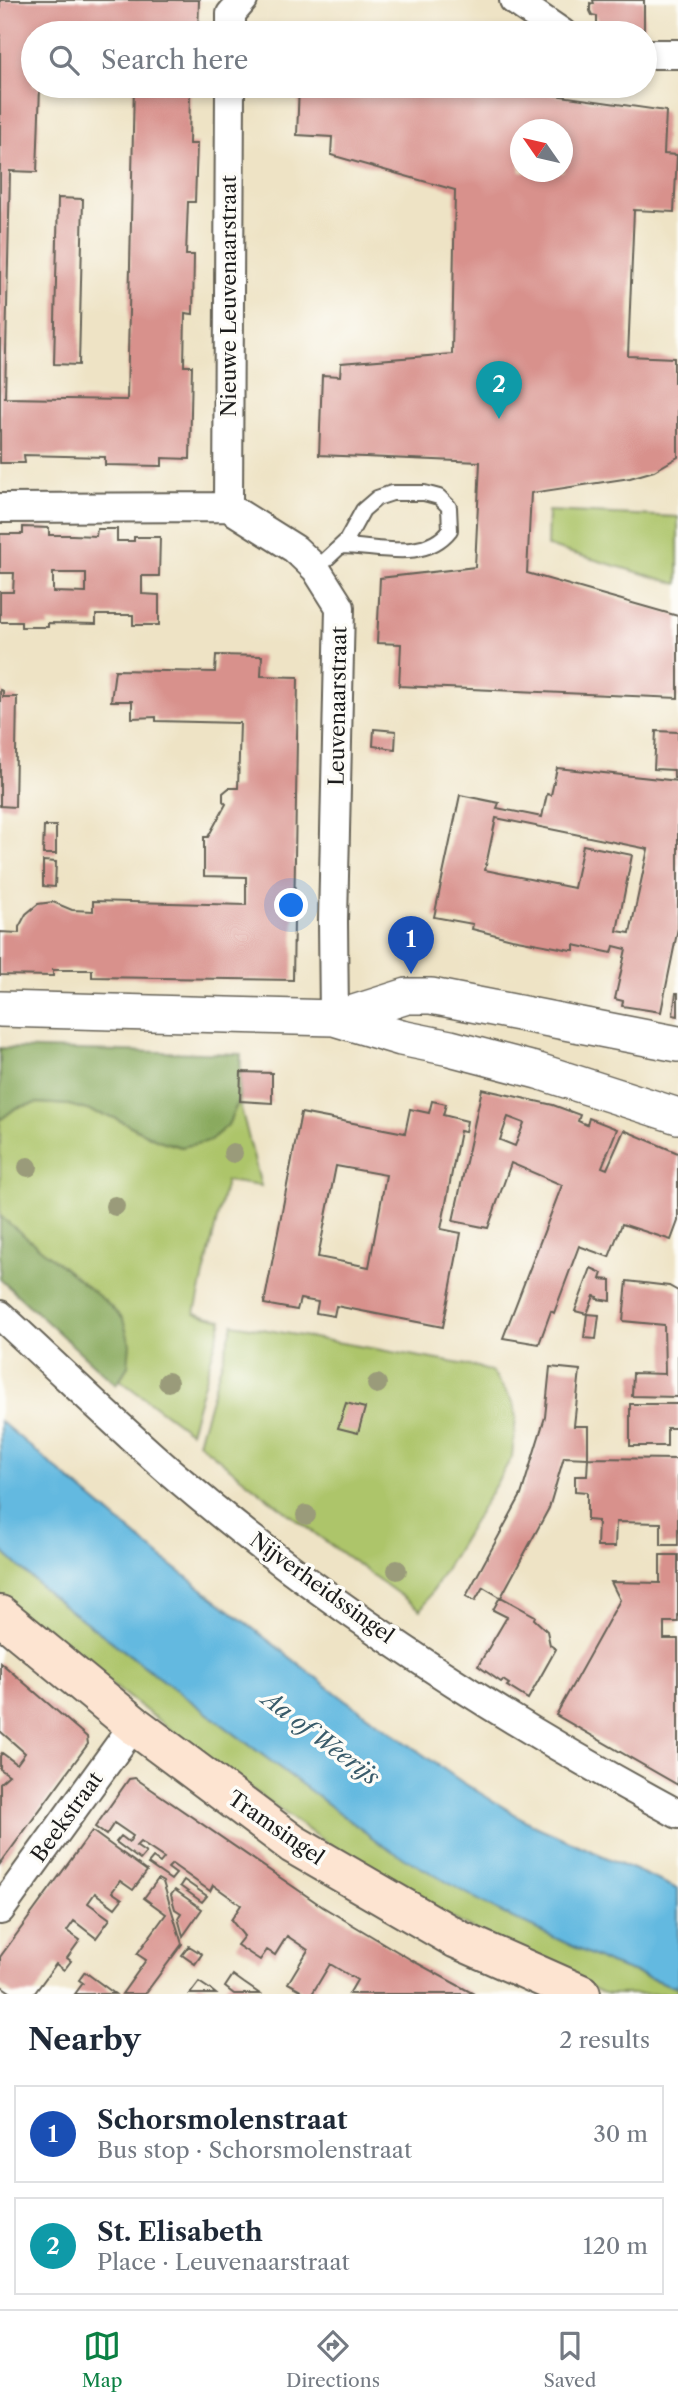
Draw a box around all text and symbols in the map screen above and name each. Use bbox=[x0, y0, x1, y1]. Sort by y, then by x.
search box bbox=[21, 21, 657, 98]
icon: search bbox=[45, 41, 83, 79]
text: Search here bbox=[101, 44, 248, 76]
north arrow bbox=[510, 119, 573, 182]
street label: Nieuwe Leuvenaarstraat bbox=[216, 174, 241, 417]
pin: 2 bbox=[476, 361, 522, 419]
street label: Leuvenaarstraat bbox=[324, 625, 351, 786]
your location bbox=[274, 888, 308, 922]
pin: 1 bbox=[388, 916, 434, 974]
street label: Nijverheidssingel bbox=[245, 1527, 399, 1648]
water label: Aa of Weerijs bbox=[255, 1683, 386, 1792]
street label: Beekstraat bbox=[26, 1766, 108, 1867]
street label: Tramsingel bbox=[223, 1785, 329, 1870]
text: Nearby bbox=[28, 2021, 141, 2058]
text: 2 results bbox=[559, 2026, 650, 2054]
text: Schorsmolenstraat bbox=[97, 2104, 347, 2136]
text: 1 bbox=[48, 2120, 58, 2148]
text: 30 m bbox=[593, 2120, 648, 2148]
text: Bus stop · Schorsmolenstraat bbox=[97, 2136, 412, 2164]
text: St. Elisabeth bbox=[97, 2216, 263, 2248]
text: 2 bbox=[46, 2232, 60, 2260]
text: 120 m bbox=[583, 2232, 648, 2260]
text: Place · Leuvenaarstraat bbox=[97, 2248, 350, 2276]
tab: Map bbox=[82, 2327, 123, 2392]
tab: Directions bbox=[286, 2327, 380, 2392]
tab: Saved bbox=[543, 2327, 596, 2392]

